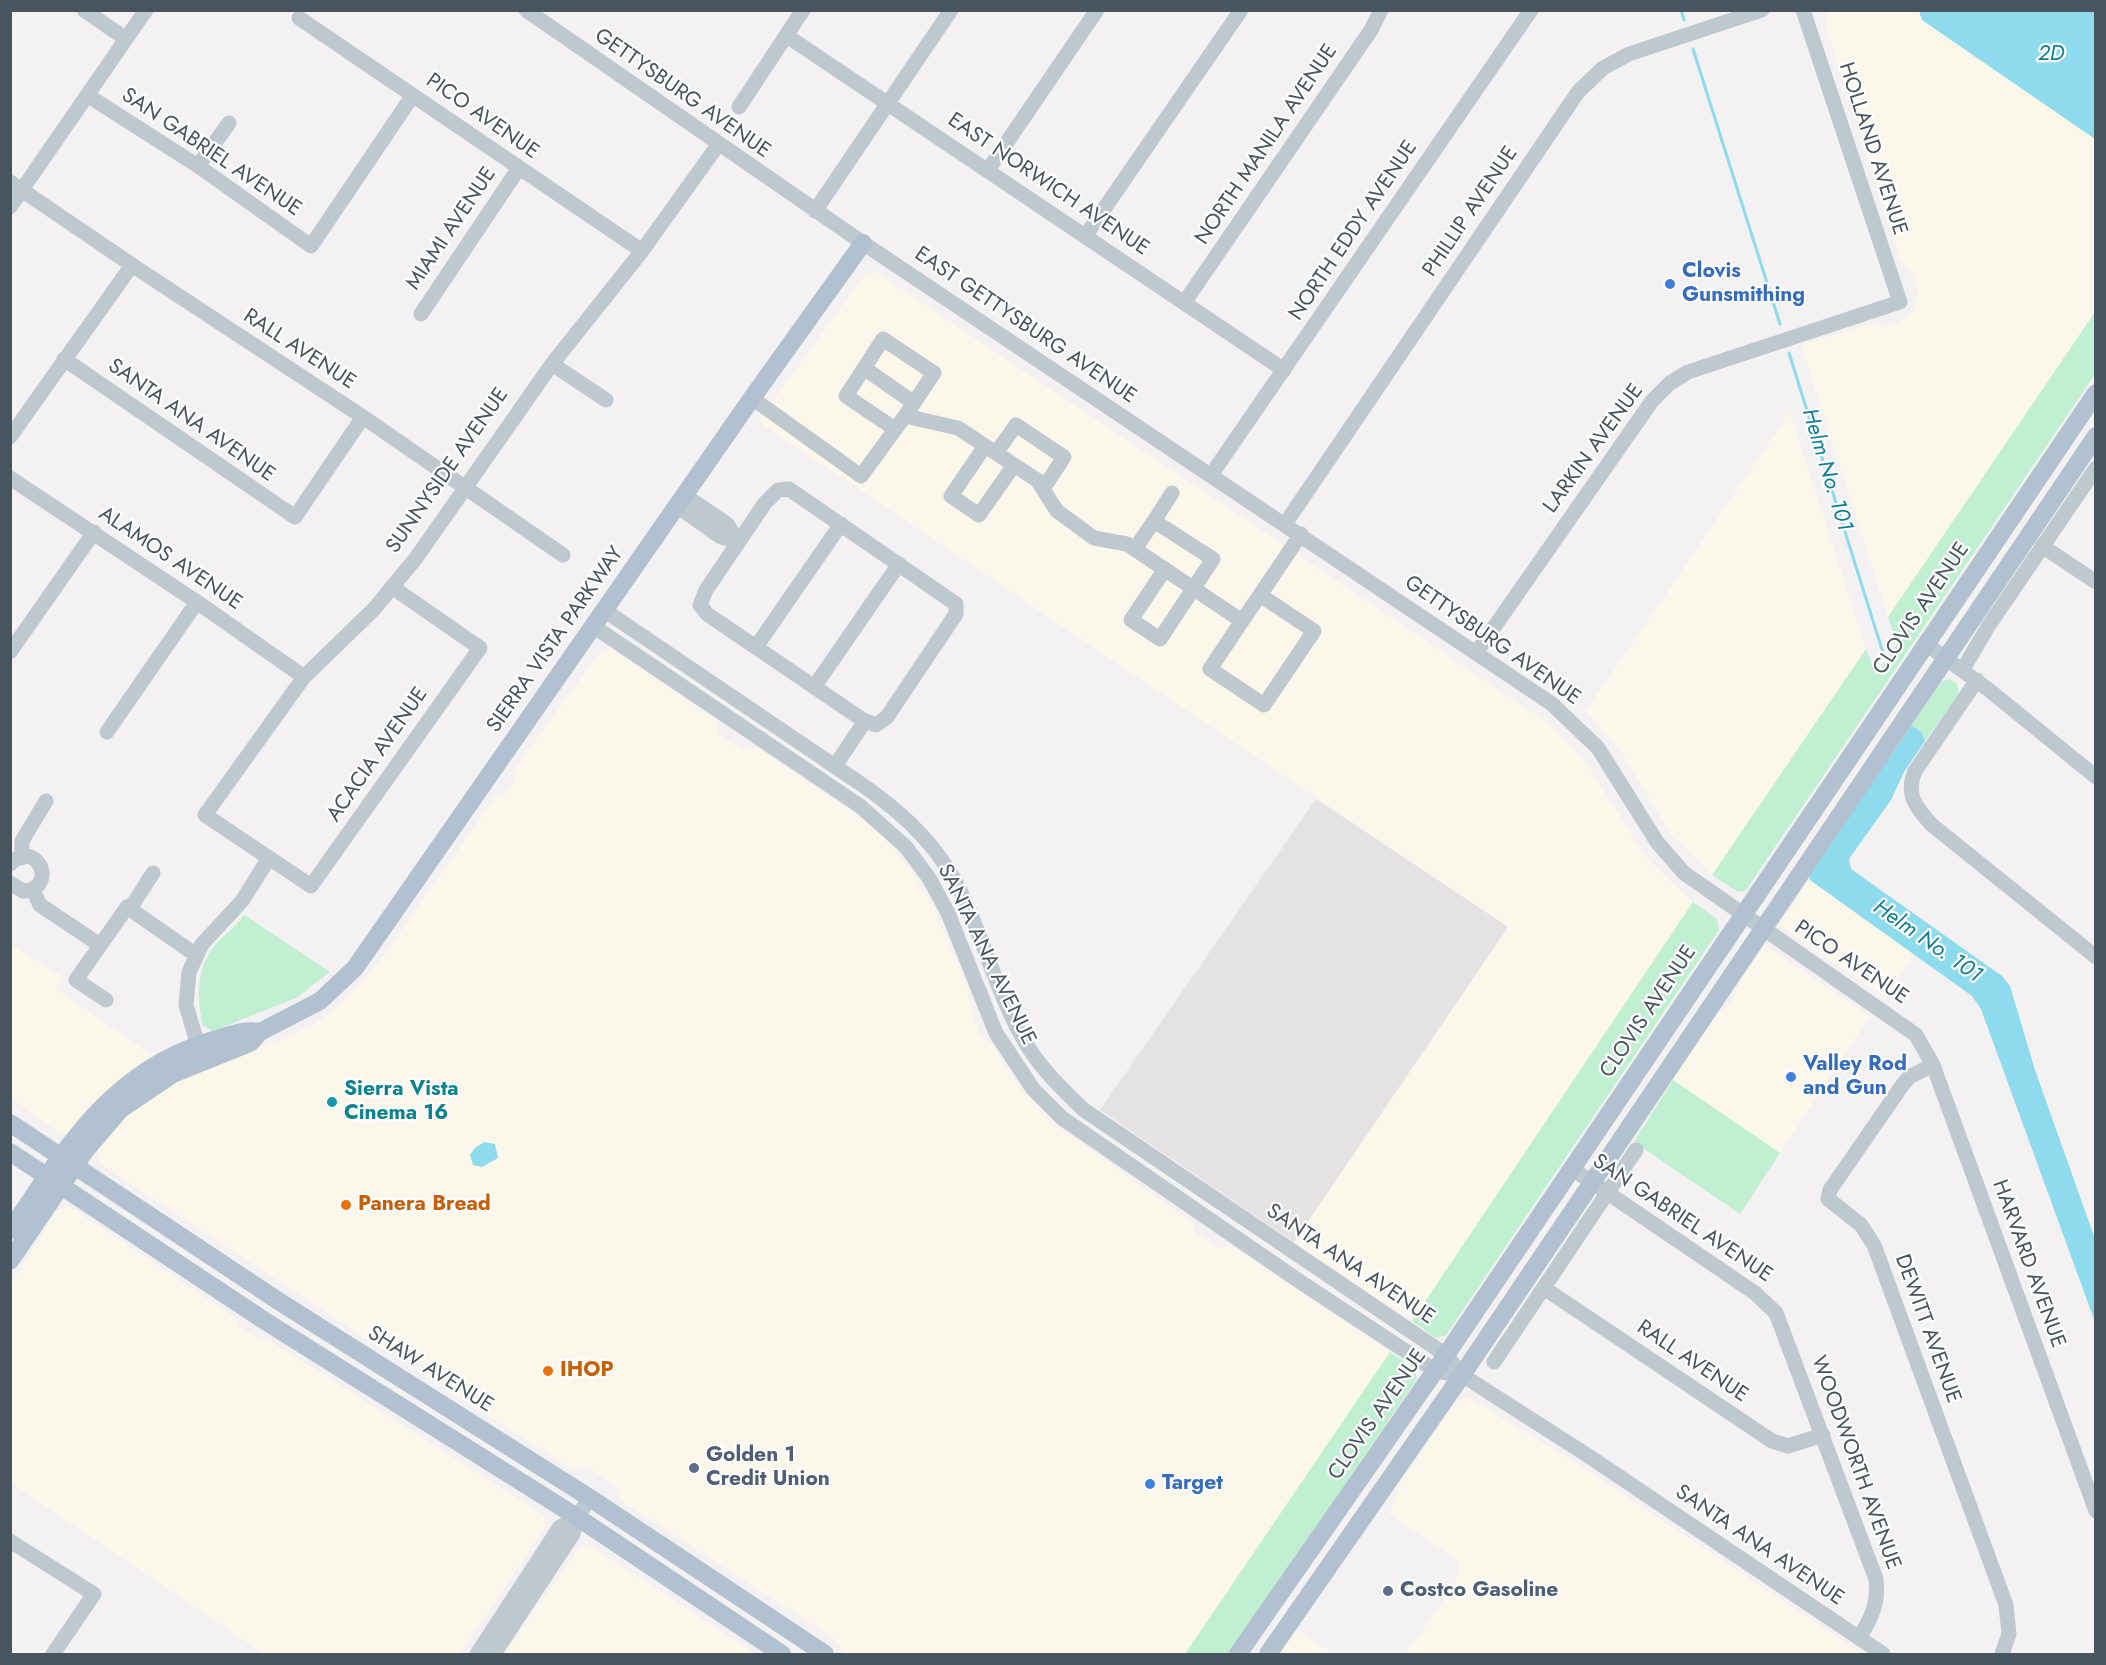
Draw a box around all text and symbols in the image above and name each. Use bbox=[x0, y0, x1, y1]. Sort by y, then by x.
street label: GETTYSBURG AVENUE bbox=[589, 24, 775, 164]
street label: NORTH MANILA AVENUE bbox=[1190, 40, 1344, 250]
water label: 2D bbox=[2038, 42, 2064, 68]
street label: HOLLAND AVENUE bbox=[1832, 60, 1912, 238]
street label: PICO AVENUE bbox=[421, 69, 543, 165]
street label: SAN GABRIEL AVENUE bbox=[116, 83, 306, 223]
street label: EAST NORWICH AVENUE bbox=[943, 108, 1153, 262]
street label: NORTH EDDY AVENUE bbox=[1284, 136, 1424, 326]
street label: PHILLIP AVENUE bbox=[1418, 142, 1524, 282]
street label: MIAMI AVENUE bbox=[402, 163, 502, 295]
street label: EAST GETTYSBURG AVENUE bbox=[909, 242, 1141, 410]
place label: Clovis Gunsmithing bbox=[1682, 259, 1805, 309]
marker: Clovis Gunsmithing bbox=[1663, 277, 1677, 291]
street label: RALL AVENUE bbox=[238, 304, 360, 396]
street label: SANTA ANA AVENUE bbox=[103, 354, 279, 488]
street label: LARKIN AVENUE bbox=[1539, 380, 1649, 518]
street label: SUNNYSIDE AVENUE bbox=[381, 384, 515, 558]
water label: Helm No. 101 bbox=[1795, 406, 1857, 534]
street label: ALAMOS AVENUE bbox=[94, 502, 246, 616]
street label: CLOVIS AVENUE bbox=[1868, 538, 1976, 680]
street label: SIERRA VISTA PARKWAY bbox=[482, 542, 630, 738]
street label: GETTYSBURG AVENUE bbox=[1399, 571, 1585, 711]
street label: ACACIA AVENUE bbox=[322, 683, 434, 827]
street label: SANTA ANA AVENUE bbox=[931, 861, 1041, 1049]
water label: Helm No. 101 bbox=[1868, 895, 1986, 989]
street label: PICO AVENUE bbox=[1789, 916, 1913, 1010]
street label: CLOVIS AVENUE bbox=[1595, 941, 1703, 1083]
place label: Valley Rod and Gun bbox=[1803, 1052, 1907, 1102]
marker: Valley Rod and Gun bbox=[1784, 1070, 1798, 1084]
place label: Sierra Vista Cinema 16 bbox=[344, 1077, 459, 1127]
marker: Sierra Vista Cinema 16 bbox=[325, 1095, 339, 1109]
street label: SAN GABRIEL AVENUE bbox=[1587, 1149, 1777, 1289]
street label: HARVARD AVENUE bbox=[1986, 1177, 2070, 1351]
place label: Panera Bread bbox=[358, 1192, 491, 1218]
marker: Panera Bread bbox=[339, 1198, 353, 1212]
street label: SANTA ANA AVENUE bbox=[1261, 1199, 1439, 1331]
street label: DEWITT AVENUE bbox=[1888, 1251, 1966, 1407]
street label: RALL AVENUE bbox=[1631, 1315, 1753, 1409]
street label: SHAW AVENUE bbox=[362, 1321, 498, 1419]
street label: CLOVIS AVENUE bbox=[1323, 1345, 1433, 1485]
street label: WOODWORTH AVENUE bbox=[1805, 1353, 1905, 1573]
place label: IHOP bbox=[560, 1358, 614, 1384]
marker: IHOP bbox=[541, 1364, 555, 1378]
place label: Golden 1 Credit Union bbox=[706, 1443, 830, 1493]
marker: Golden 1 Credit Union bbox=[687, 1461, 701, 1475]
place label: Target bbox=[1162, 1471, 1223, 1497]
marker: Target bbox=[1143, 1477, 1157, 1491]
street label: SANTA ANA AVENUE bbox=[1670, 1480, 1848, 1612]
place label: Costco Gasoline bbox=[1400, 1578, 1558, 1604]
marker: Costco Gasoline bbox=[1381, 1584, 1395, 1598]

